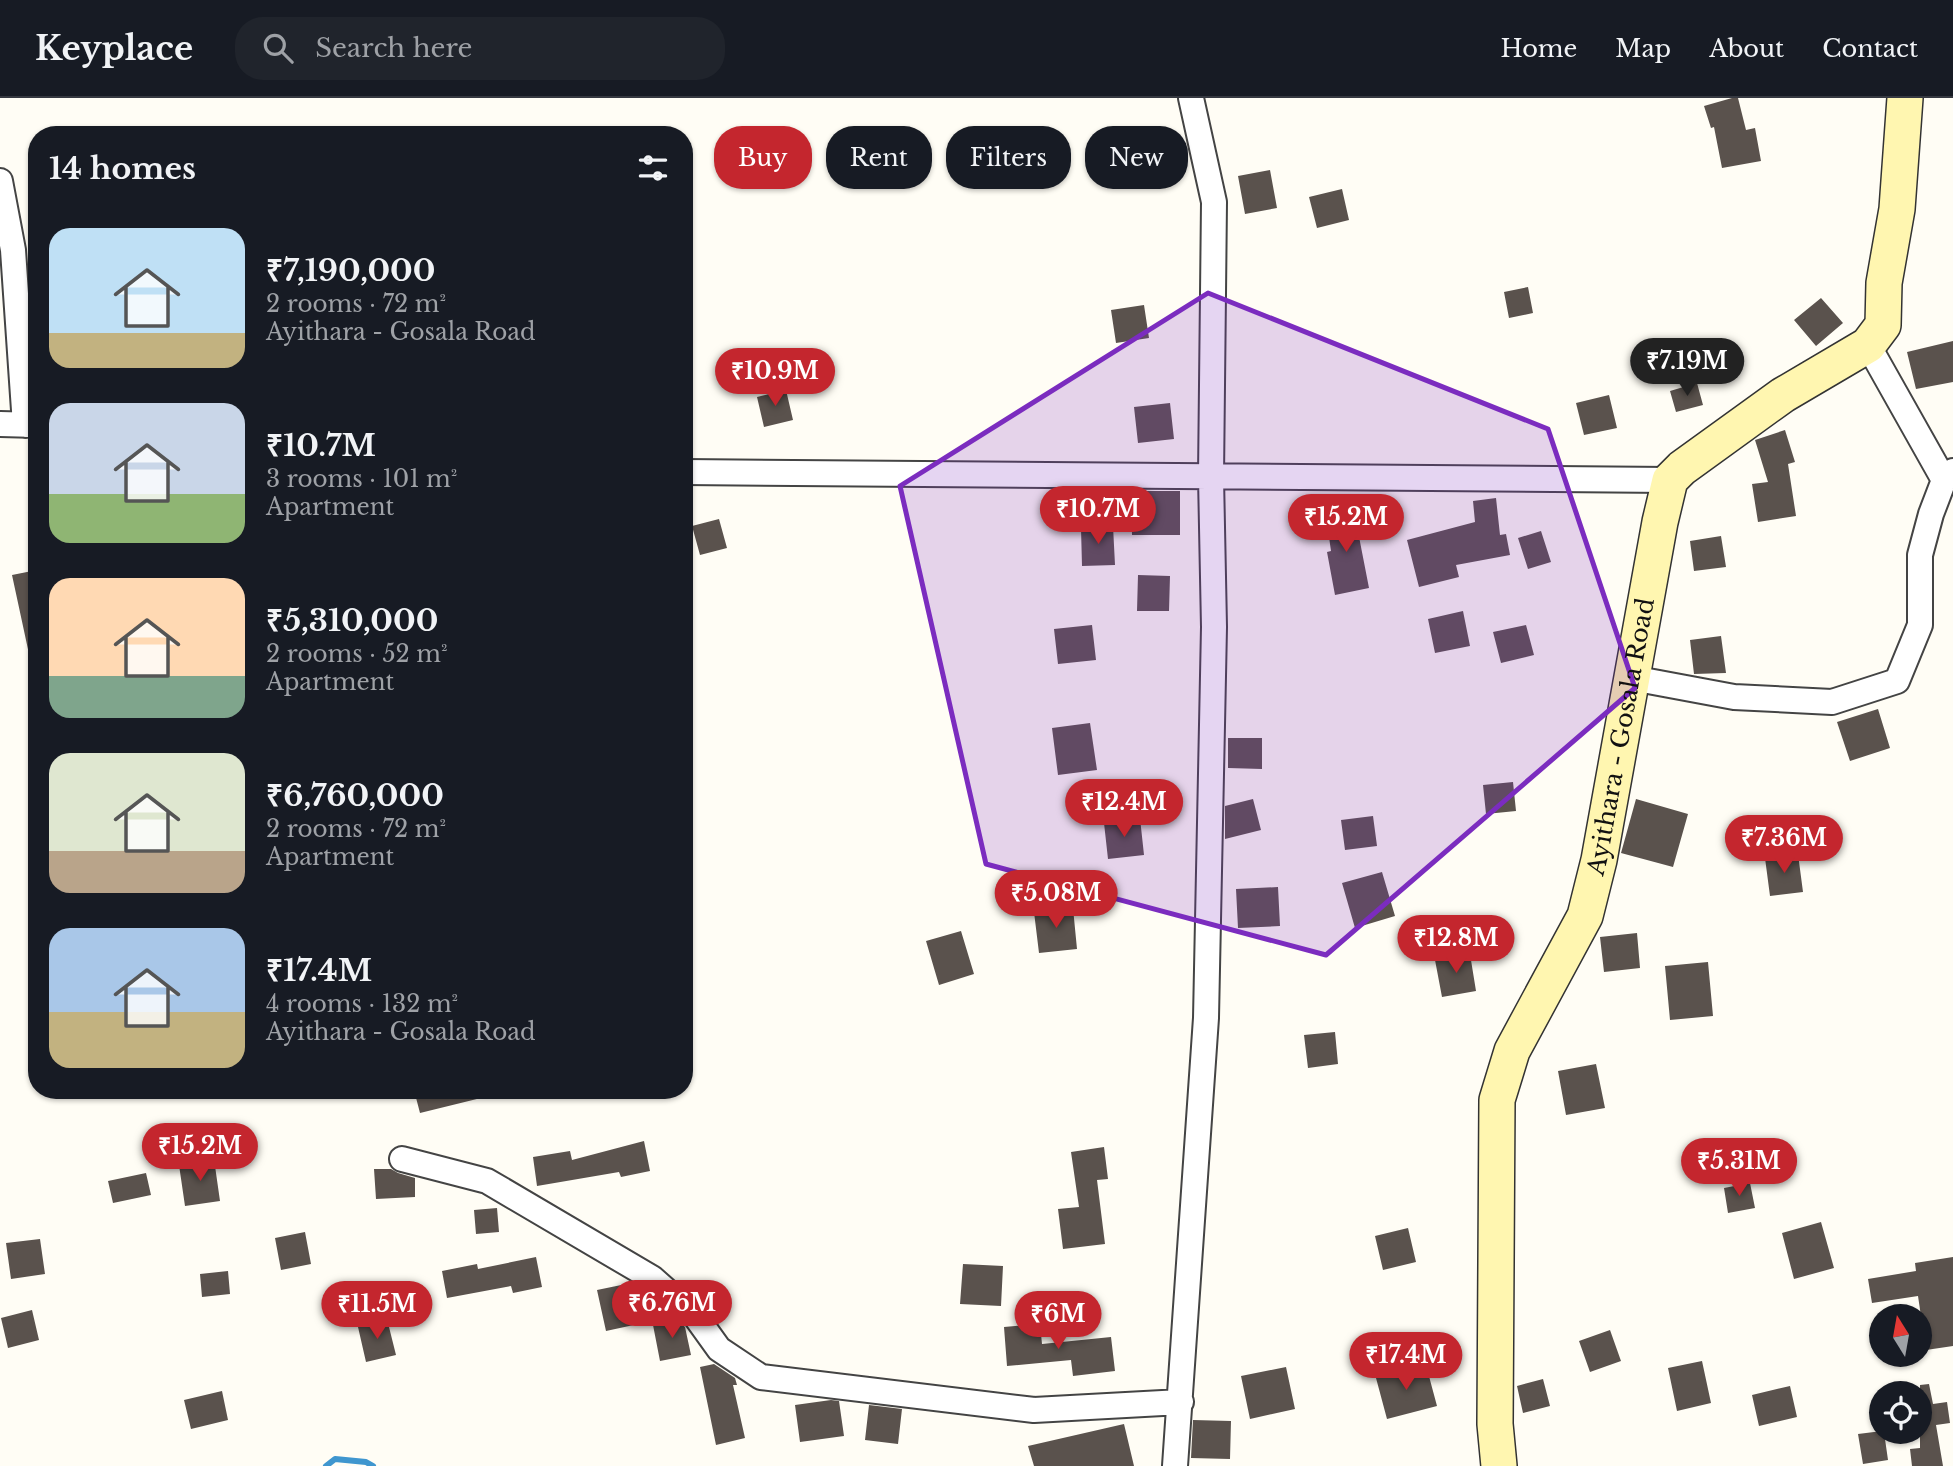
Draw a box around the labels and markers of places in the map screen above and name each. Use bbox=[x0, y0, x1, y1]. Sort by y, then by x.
pin: ₹7.19M bbox=[1630, 338, 1744, 398]
pin: ₹10.9M bbox=[718, 348, 832, 408]
pin: ₹10.7M bbox=[1041, 486, 1155, 546]
pin: ₹15.2M bbox=[1289, 494, 1403, 554]
pin: ₹12.4M bbox=[1067, 780, 1181, 839]
pin: ₹7.36M bbox=[1727, 816, 1841, 875]
pin: ₹5.08M bbox=[999, 870, 1113, 930]
pin: ₹12.8M bbox=[1399, 916, 1513, 975]
pin: ₹15.2M bbox=[143, 1124, 257, 1183]
pin: ₹5.31M bbox=[1682, 1138, 1796, 1198]
pin: ₹6.76M bbox=[615, 1280, 729, 1340]
pin: ₹11.5M bbox=[320, 1282, 434, 1341]
pin: ₹6M bbox=[1024, 1292, 1092, 1351]
pin: ₹17.4M bbox=[1349, 1332, 1463, 1392]

